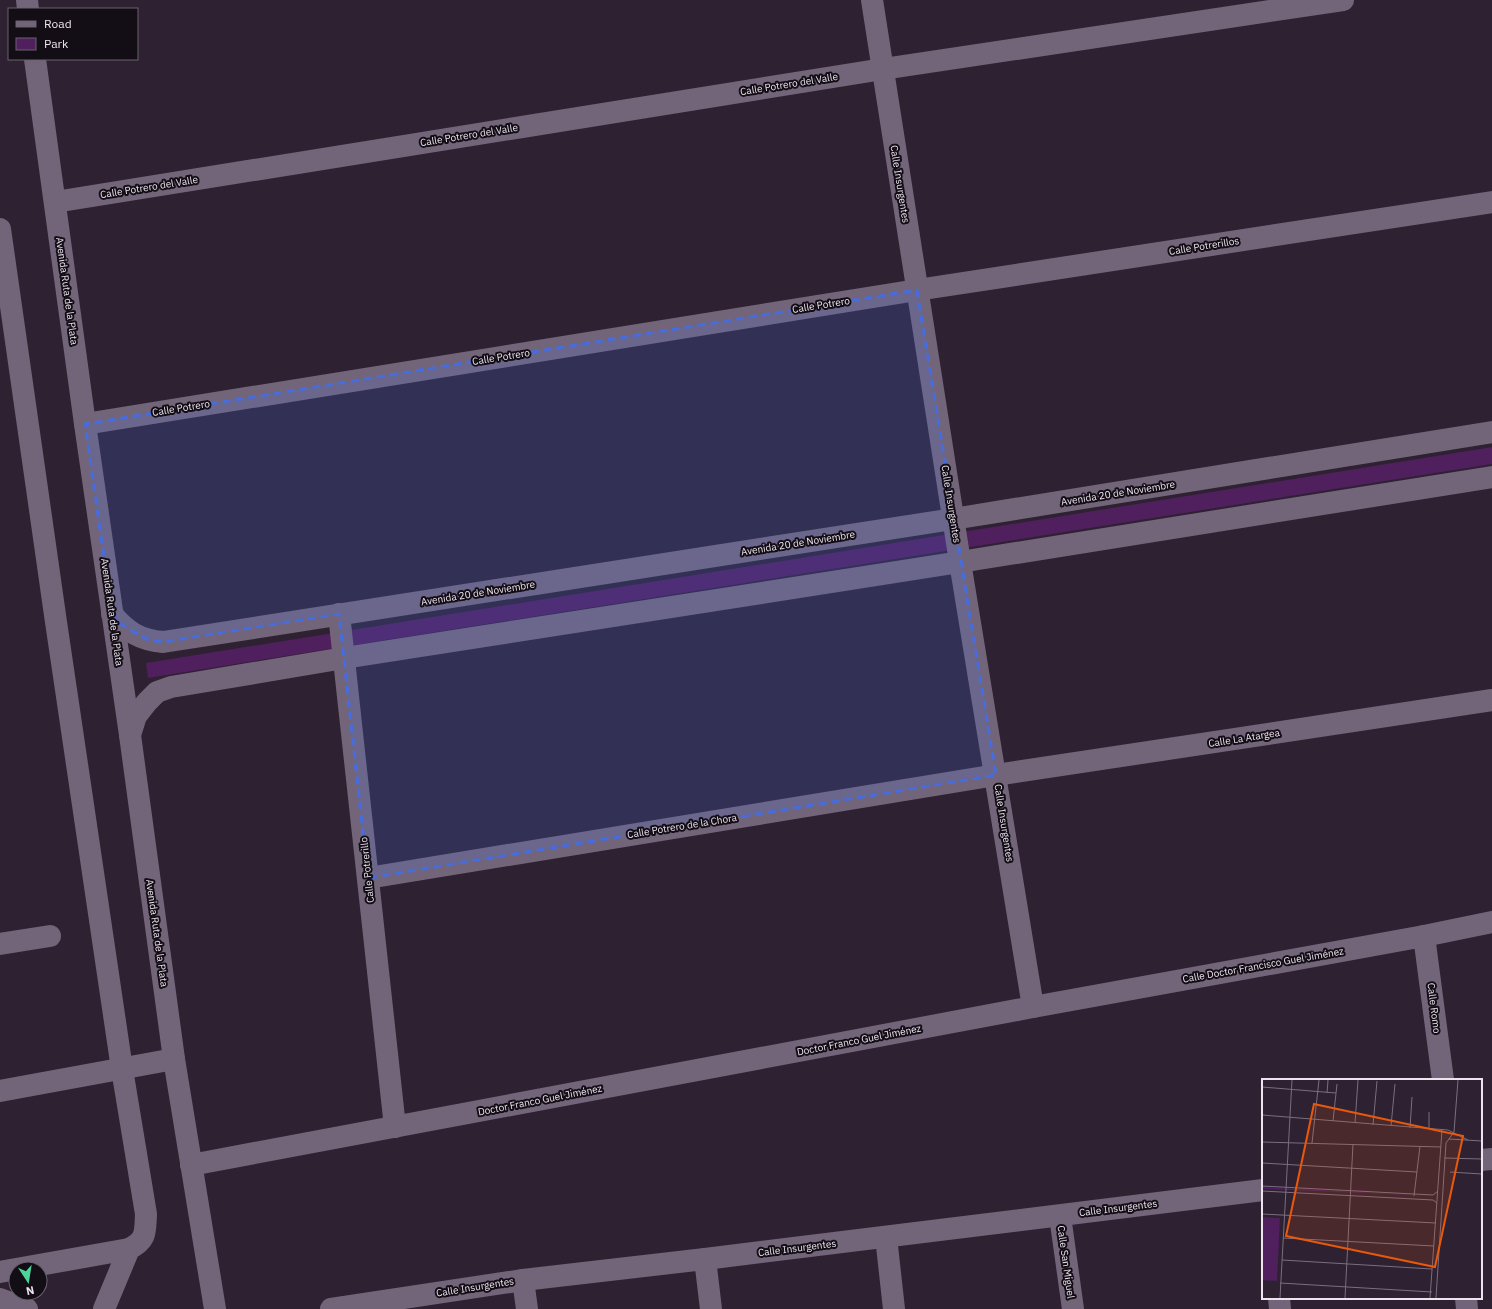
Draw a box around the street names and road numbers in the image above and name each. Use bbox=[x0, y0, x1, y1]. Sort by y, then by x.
street label: Calle Potrero del Valle bbox=[739, 70, 839, 98]
street label: Calle Potrero del Valle bbox=[419, 121, 519, 149]
street label: Calle Insurgentes bbox=[887, 144, 913, 224]
street label: Calle Potrero del Valle bbox=[99, 173, 199, 201]
street label: Calle Potrerillos bbox=[1168, 234, 1240, 258]
street label: Avenida Ruta de la Plata bbox=[53, 236, 81, 346]
street label: Calle Potrero bbox=[791, 294, 851, 316]
street label: Calle Potrero bbox=[471, 346, 531, 368]
street label: Calle Potrero bbox=[151, 397, 211, 419]
street label: Calle Insurgentes bbox=[938, 464, 964, 544]
street label: Avenida 20 de Noviembre bbox=[1060, 477, 1176, 508]
street label: Avenida 20 de Noviembre bbox=[740, 527, 856, 558]
street label: Avenida Ruta de la Plata bbox=[98, 557, 126, 667]
street label: Avenida 20 de Noviembre bbox=[420, 577, 536, 608]
street label: Calle La Atargea bbox=[1207, 726, 1281, 750]
street label: Calle Insurgentes bbox=[991, 783, 1017, 863]
street label: Calle Potrero de la Chora bbox=[626, 811, 738, 841]
street label: Calle Potrerillo bbox=[357, 836, 377, 904]
street label: Avenida Ruta de la Plata bbox=[143, 878, 171, 988]
street label: Calle Doctor Francisco Guel Jiménez bbox=[1181, 944, 1345, 986]
street label: Calle Romo bbox=[1424, 982, 1444, 1034]
street label: Doctor Franco Guel Jiménez bbox=[796, 1022, 923, 1058]
street label: Doctor Franco Guel Jiménez bbox=[477, 1082, 604, 1118]
street label: Calle Insurgentes bbox=[1078, 1197, 1158, 1219]
street label: Calle San Miguel bbox=[1054, 1225, 1078, 1300]
street label: Calle Insurgentes bbox=[757, 1237, 837, 1259]
street label: Calle Insurgentes bbox=[435, 1274, 515, 1300]

